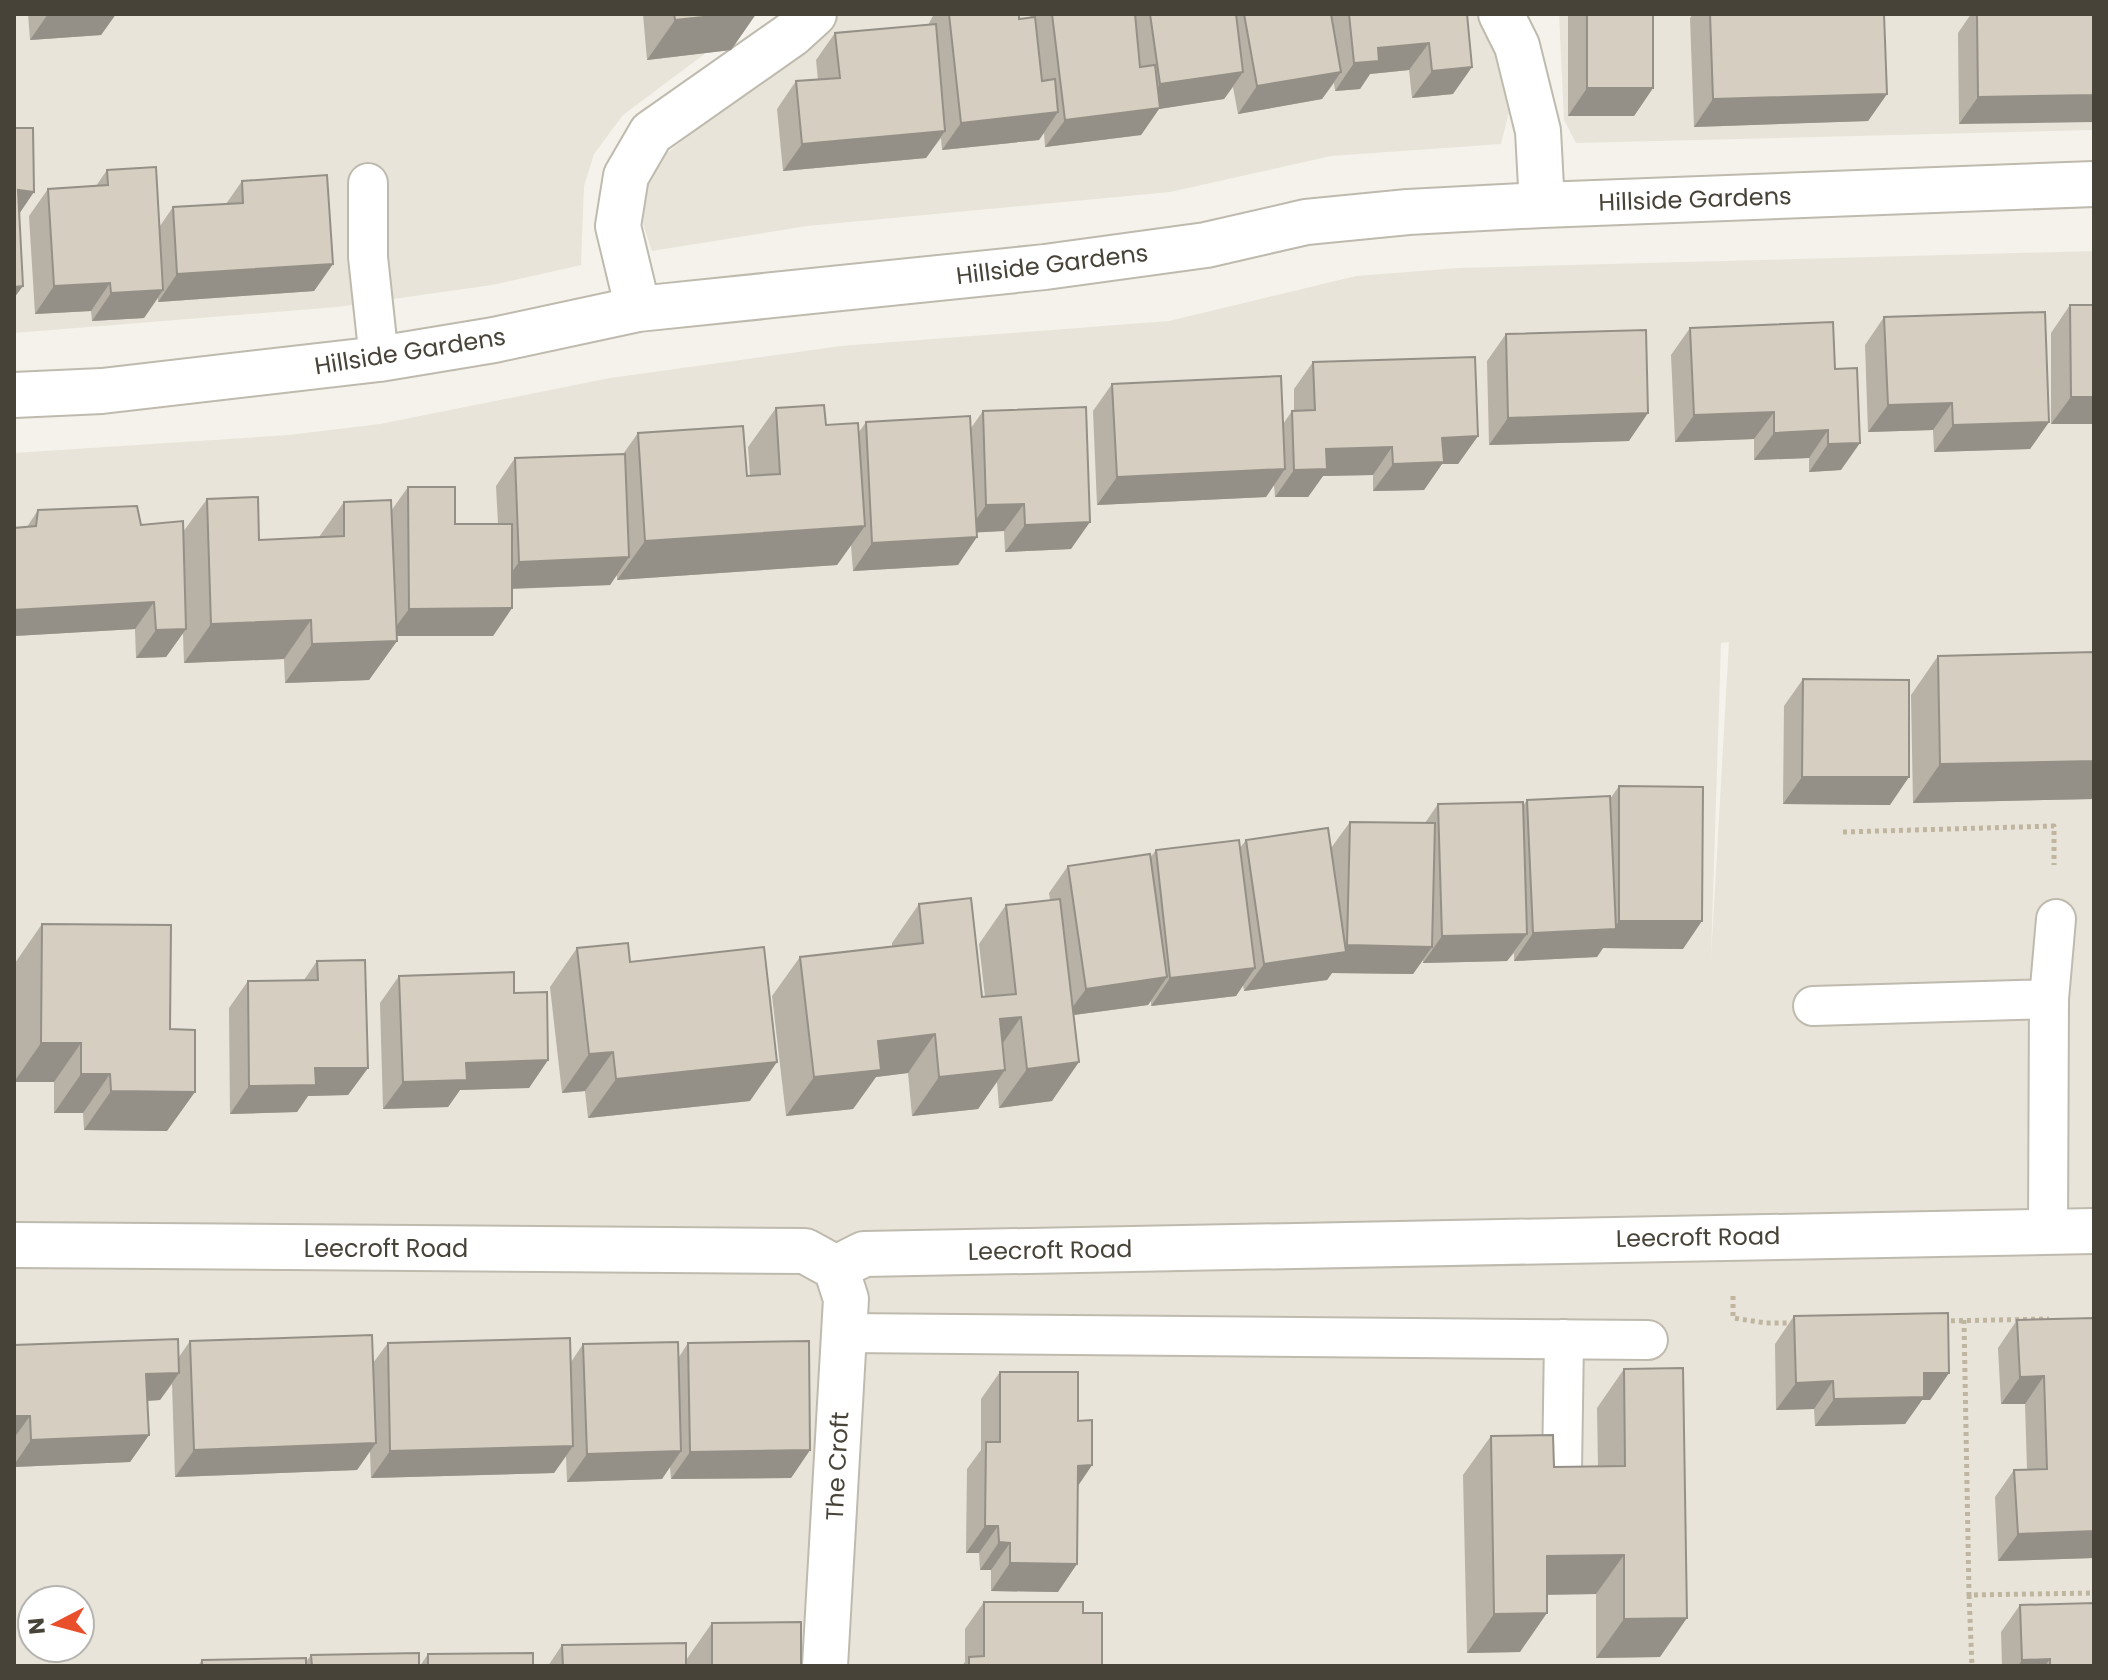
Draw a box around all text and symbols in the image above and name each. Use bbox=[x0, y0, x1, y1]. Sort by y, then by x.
street label: Hillside Gardens bbox=[1598, 179, 1792, 219]
street label: Hillside Gardens bbox=[954, 236, 1150, 292]
street label: Hillside Gardens bbox=[312, 320, 508, 382]
street label: Leecroft Road bbox=[1615, 1219, 1781, 1255]
street label: Leecroft Road bbox=[304, 1232, 468, 1265]
street label: Leecroft Road bbox=[967, 1232, 1133, 1268]
street label: The Croft bbox=[818, 1411, 856, 1521]
north arrow bbox=[16, 1584, 96, 1664]
text: N bbox=[20, 1616, 53, 1636]

